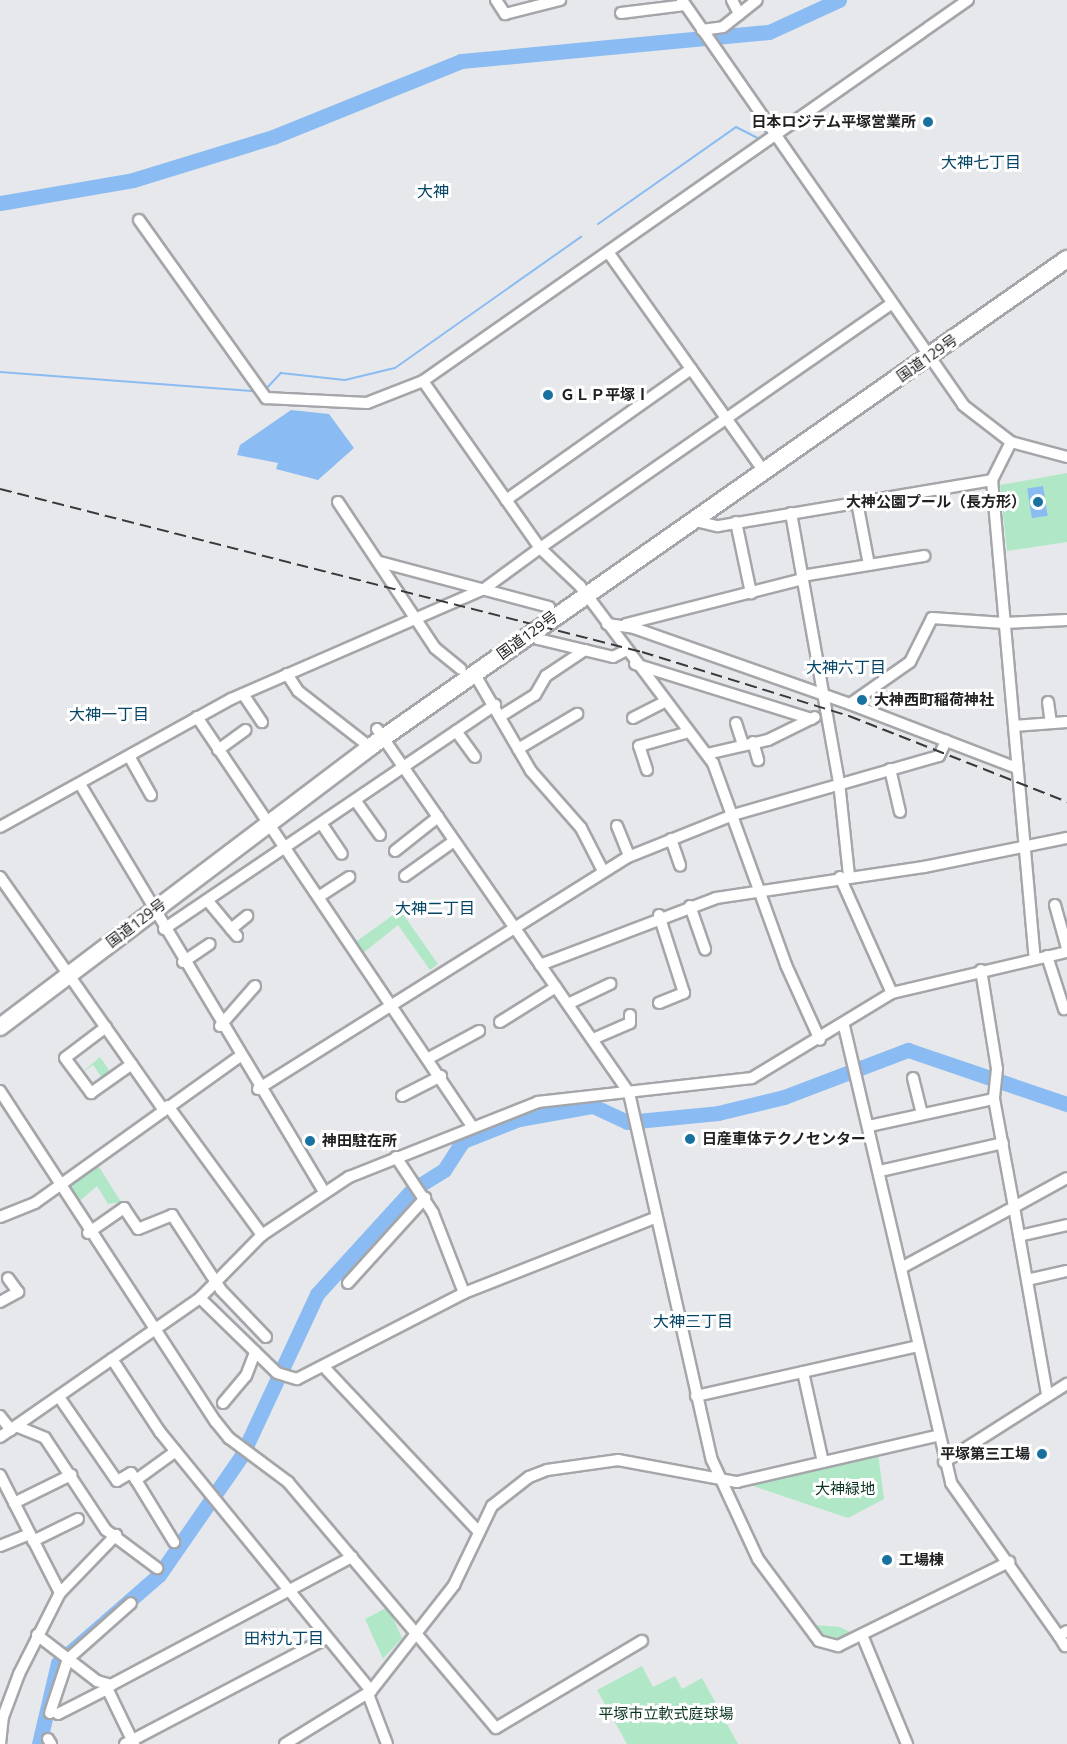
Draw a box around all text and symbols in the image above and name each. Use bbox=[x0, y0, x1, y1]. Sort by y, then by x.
place label: 日本ロジテム平塚営業所 bbox=[751, 113, 916, 131]
marker: 日本ロジテム平塚営業所 bbox=[921, 115, 935, 129]
district label: 大神七丁目 bbox=[941, 152, 1021, 172]
district label: 大神 bbox=[417, 181, 449, 201]
street label: 国道129号 bbox=[893, 330, 961, 386]
place label: ＧＬＰ平塚Ⅰ bbox=[560, 386, 650, 404]
marker: ＧＬＰ平塚Ⅰ bbox=[541, 388, 555, 402]
place label: 大神公園プール（長方形） bbox=[846, 493, 1026, 511]
marker: 大神公園プール（長方形） bbox=[1031, 495, 1045, 509]
street label: 国道129号 bbox=[493, 607, 561, 663]
district label: 大神六丁目 bbox=[806, 657, 886, 677]
place label: 大神西町稲荷神社 bbox=[874, 691, 994, 709]
marker: 大神西町稲荷神社 bbox=[855, 693, 869, 707]
district label: 大神一丁目 bbox=[69, 704, 149, 724]
street label: 国道129号 bbox=[103, 895, 169, 951]
district label: 大神二丁目 bbox=[395, 898, 475, 918]
place label: 日産車体テクノセンター bbox=[702, 1130, 867, 1148]
place label: 神田駐在所 bbox=[322, 1132, 397, 1150]
marker: 日産車体テクノセンター bbox=[683, 1132, 697, 1146]
marker: 神田駐在所 bbox=[303, 1134, 317, 1148]
district label: 大神三丁目 bbox=[653, 1311, 733, 1331]
place label: 平塚第三工場 bbox=[940, 1445, 1030, 1463]
marker: 平塚第三工場 bbox=[1035, 1447, 1049, 1461]
park label: 大神緑地 bbox=[815, 1480, 875, 1498]
place label: 工場棟 bbox=[899, 1551, 944, 1569]
marker: 工場棟 bbox=[880, 1553, 894, 1567]
district label: 田村九丁目 bbox=[244, 1628, 324, 1648]
park label: 平塚市立軟式庭球場 bbox=[599, 1705, 733, 1723]

